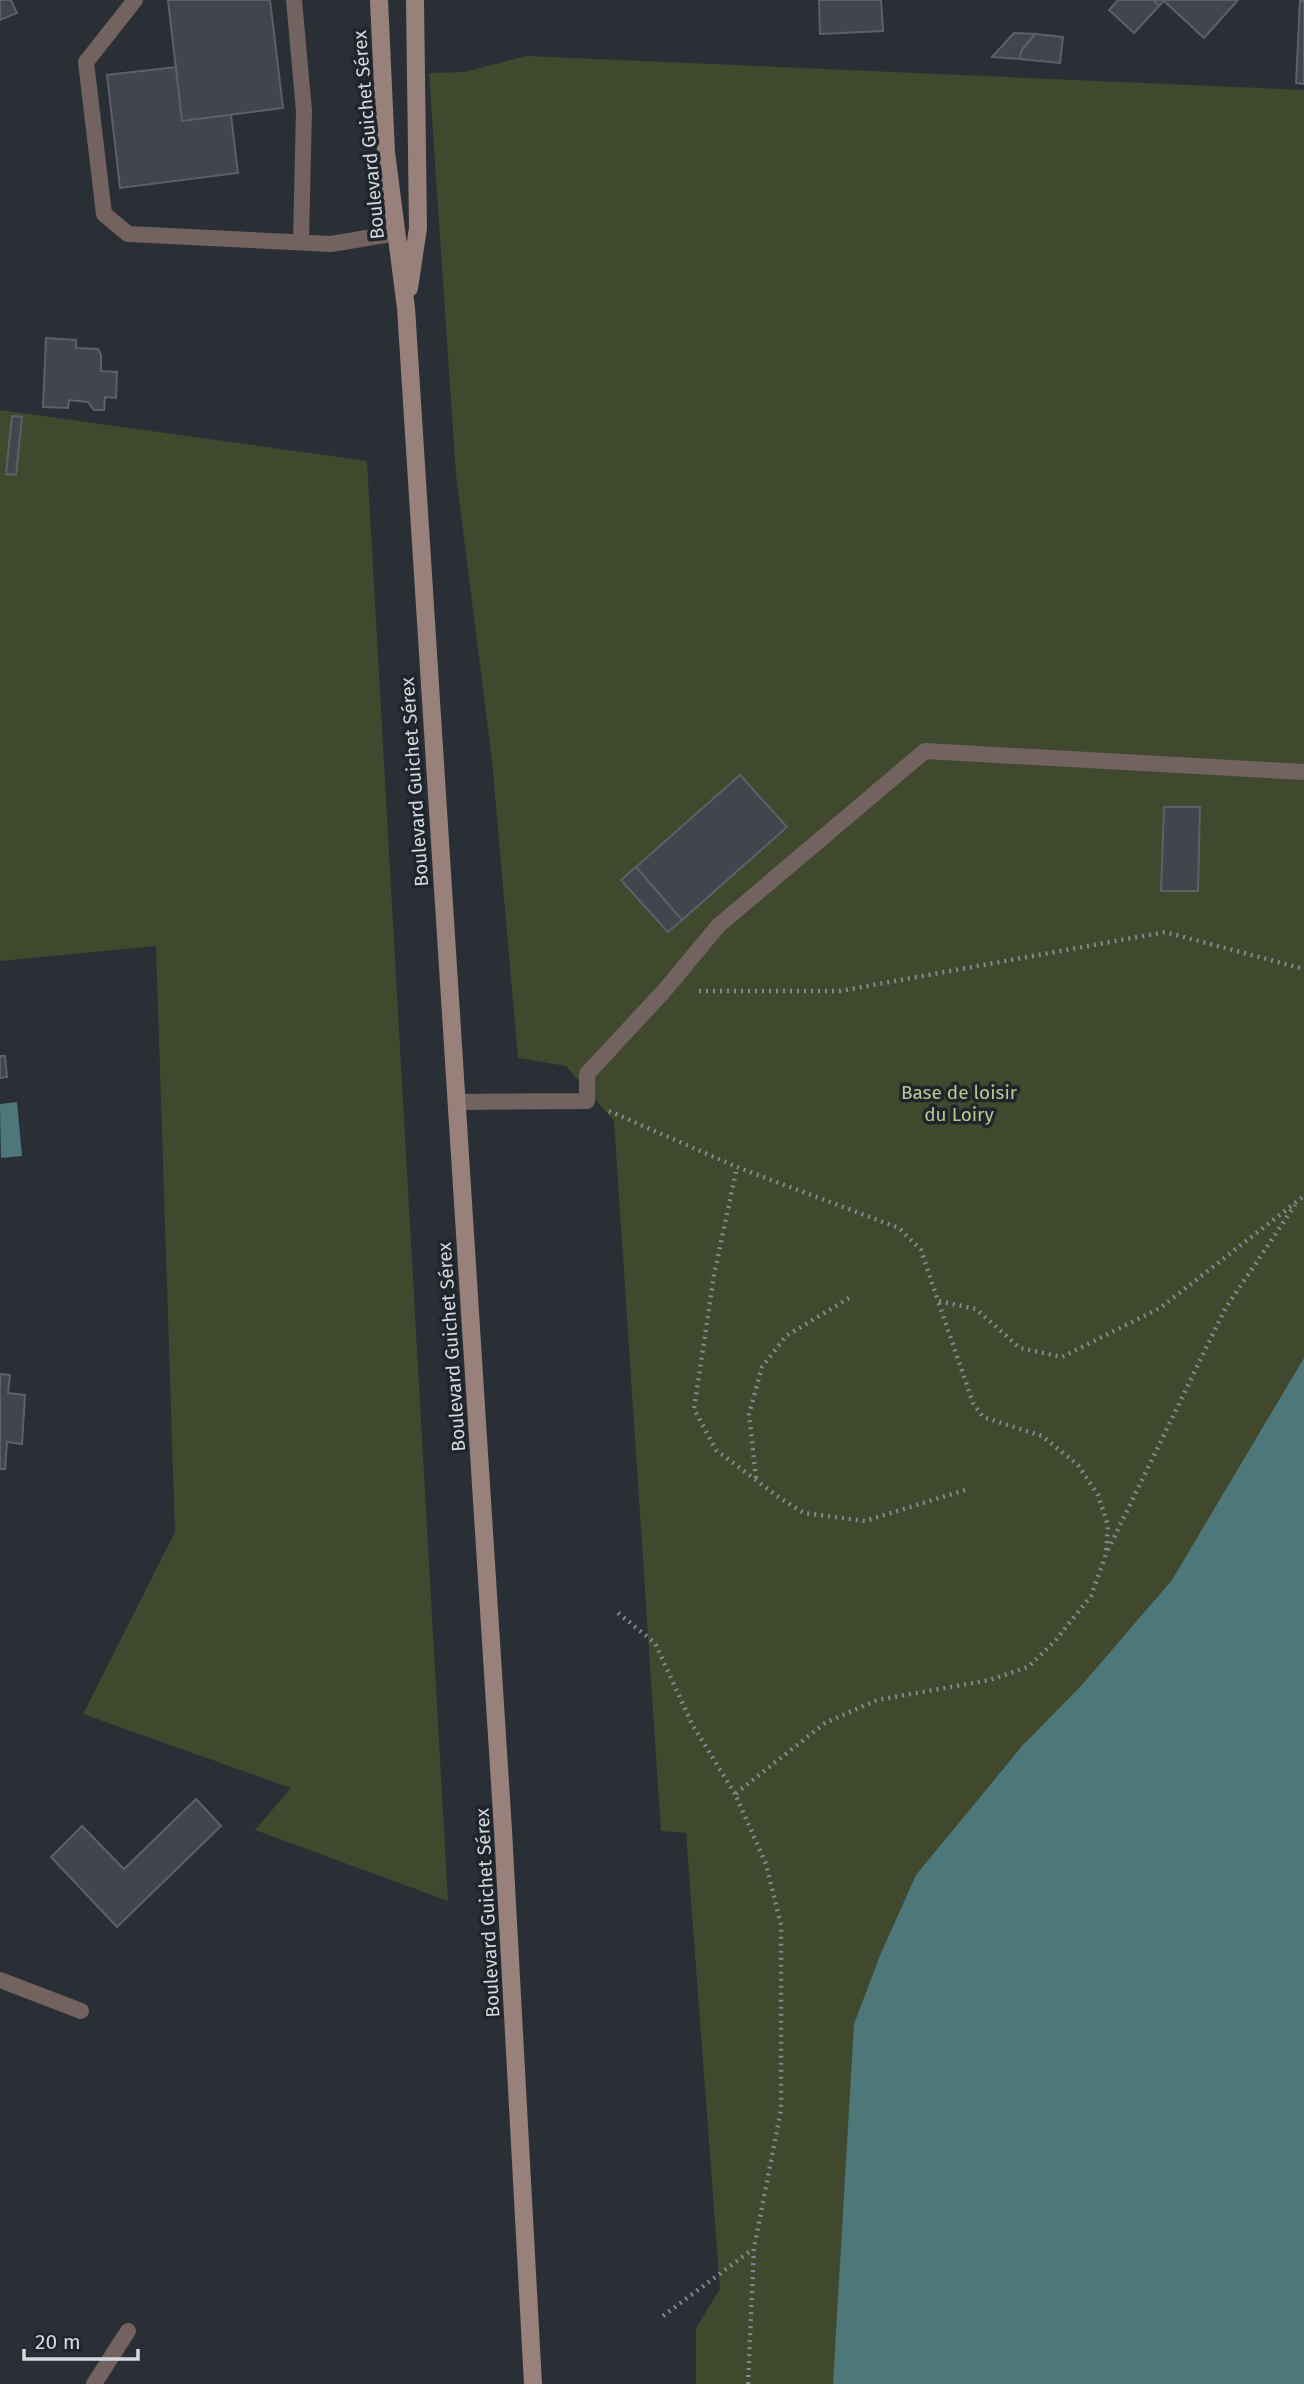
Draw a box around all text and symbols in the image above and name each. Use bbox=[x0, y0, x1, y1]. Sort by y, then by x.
street label: Boulevard Guichet Sérex bbox=[348, 29, 389, 240]
street label: Boulevard Guichet Sérex bbox=[396, 676, 433, 887]
park label: Base de loisir du Loiry bbox=[901, 1081, 1018, 1126]
street label: Boulevard Guichet Sérex bbox=[433, 1241, 470, 1452]
street label: Boulevard Guichet Sérex bbox=[470, 1807, 504, 2018]
scale bar bbox=[24, 2318, 138, 2362]
text: 20 m bbox=[35, 2329, 81, 2355]

